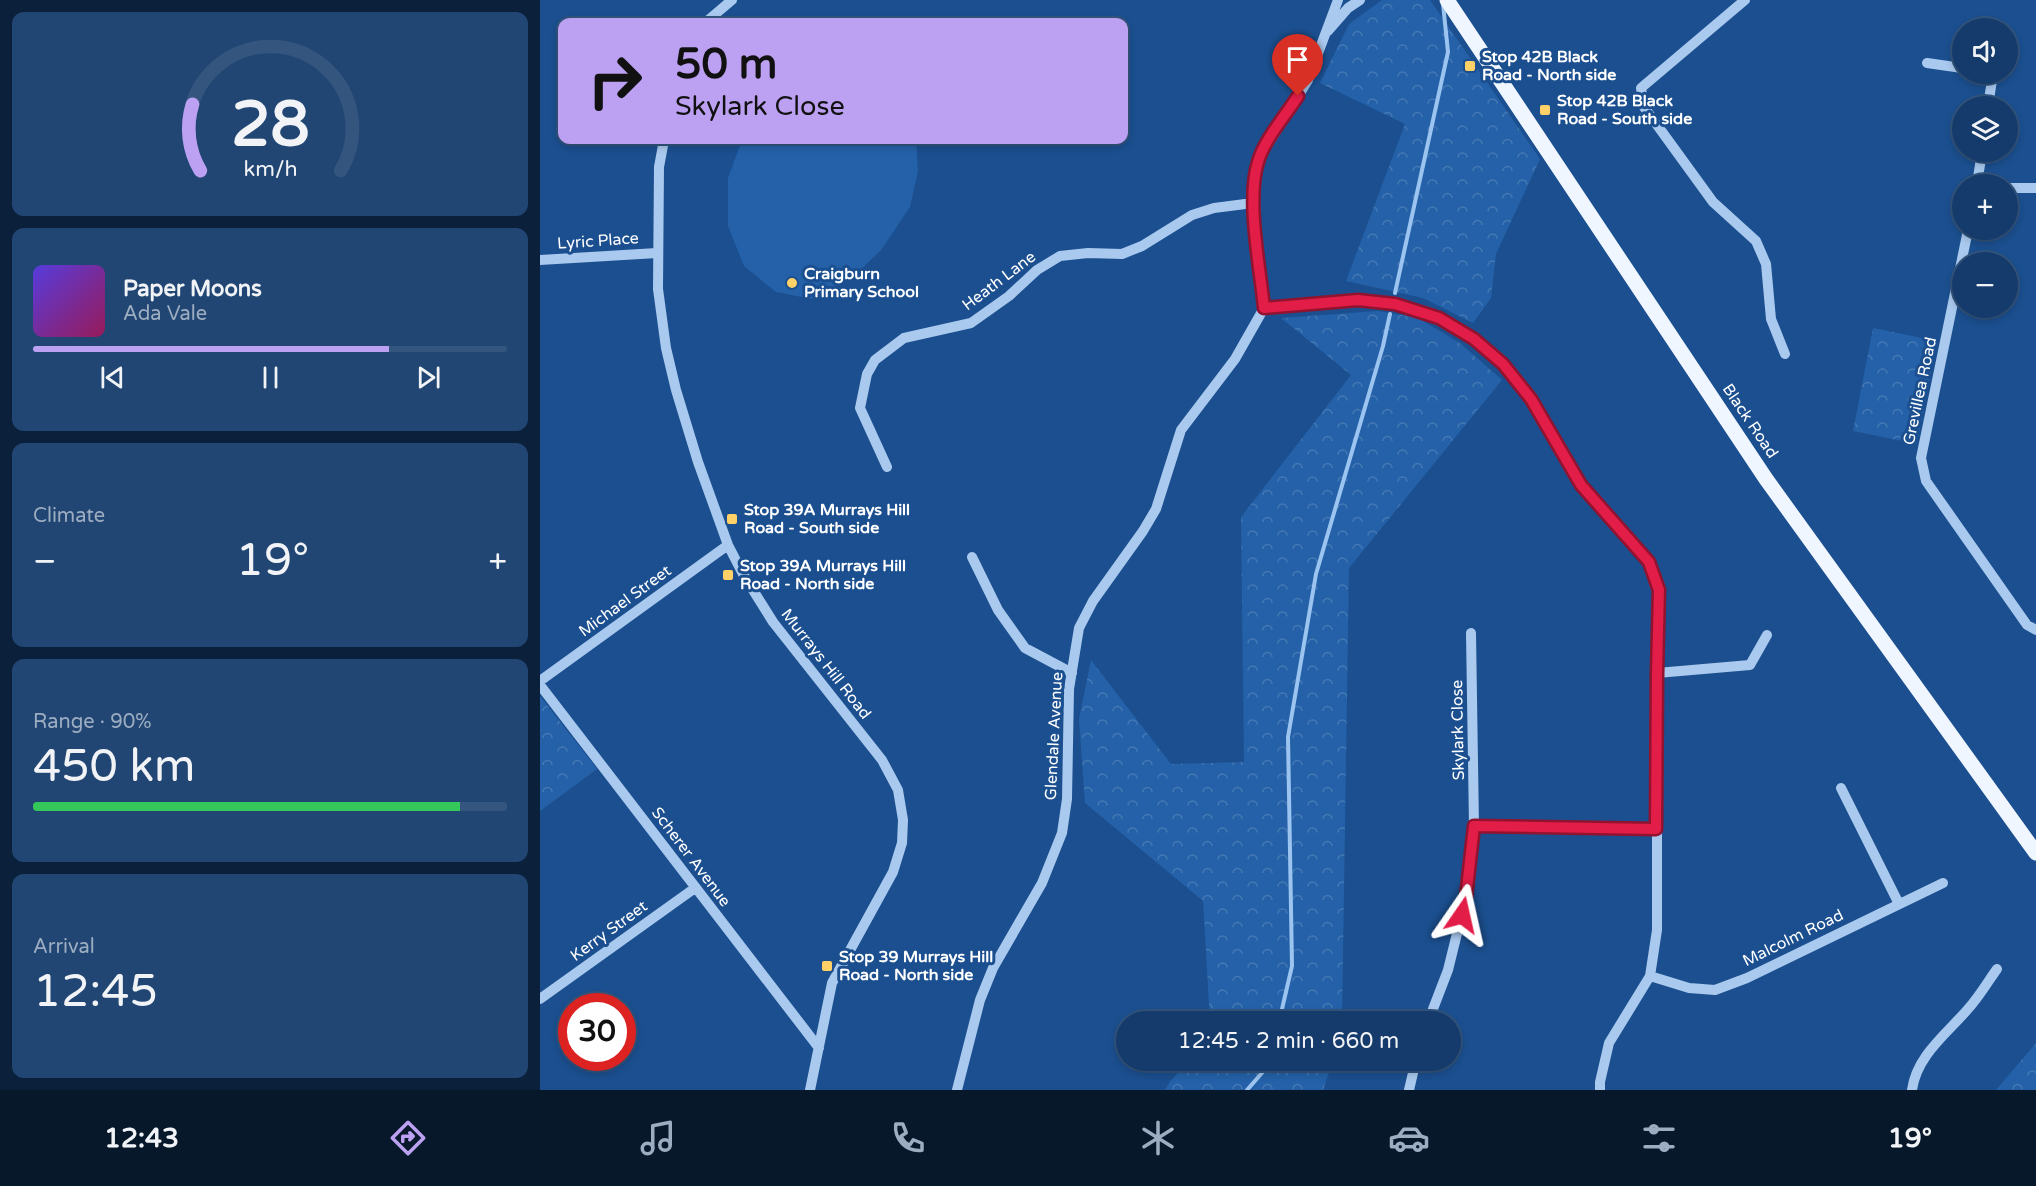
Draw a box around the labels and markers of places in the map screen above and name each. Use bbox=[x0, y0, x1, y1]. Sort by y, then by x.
pin bbox=[1272, 34, 1323, 96]
place label: Stop 42B Black Road - North side bbox=[1482, 47, 1616, 85]
marker: Stop 42B Black Road - North side bbox=[1463, 59, 1477, 73]
place label: Stop 42B Black Road - South side bbox=[1557, 91, 1692, 129]
marker: Stop 42B Black Road - South side bbox=[1538, 103, 1552, 117]
place label: Craigburn Primary School bbox=[804, 264, 919, 302]
marker: Craigburn Primary School bbox=[785, 276, 799, 290]
place label: Stop 39A Murrays Hill Road - South side bbox=[744, 500, 910, 538]
marker: Stop 39A Murrays Hill Road - South side bbox=[725, 512, 739, 526]
place label: Stop 39A Murrays Hill Road - North side bbox=[740, 556, 906, 594]
marker: Stop 39A Murrays Hill Road - North side bbox=[721, 568, 735, 582]
place label: Stop 39 Murrays Hill Road - North side bbox=[839, 947, 993, 985]
marker: Stop 39 Murrays Hill Road - North side bbox=[820, 959, 834, 973]

